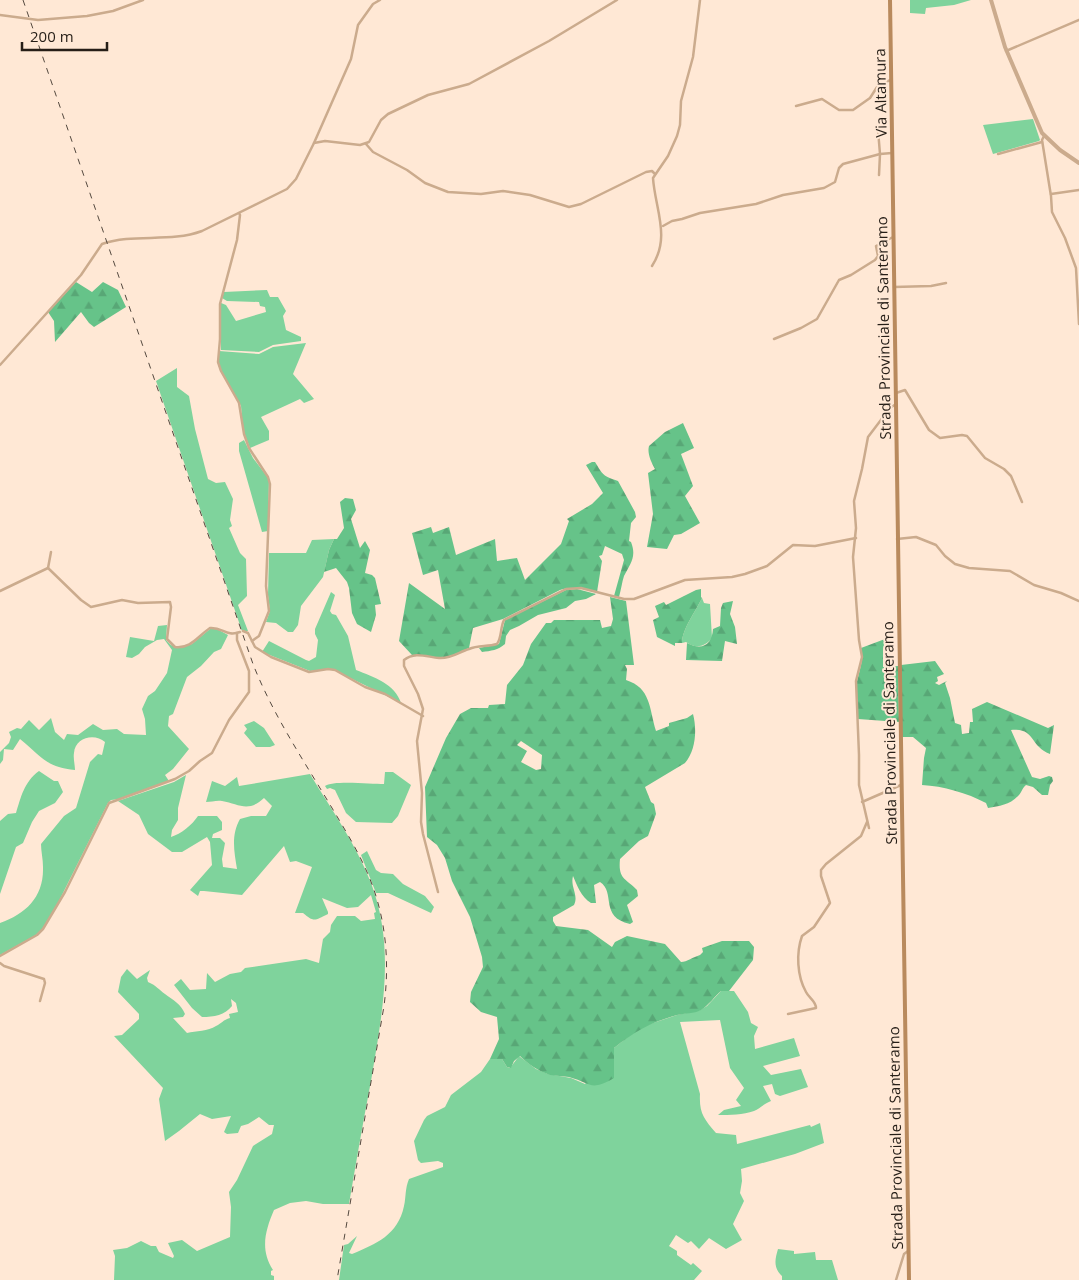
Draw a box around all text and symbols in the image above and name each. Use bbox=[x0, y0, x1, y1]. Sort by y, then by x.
scale bar bbox=[22, 20, 108, 52]
text: 200 m bbox=[30, 26, 74, 46]
street label: Via Altamura bbox=[869, 48, 891, 138]
street label: Strada Provinciale di Santeramo bbox=[871, 216, 895, 440]
street label: Strada Provinciale di Santeramo bbox=[877, 621, 901, 845]
street label: Strada Provinciale di Santeramo bbox=[883, 1026, 907, 1250]

